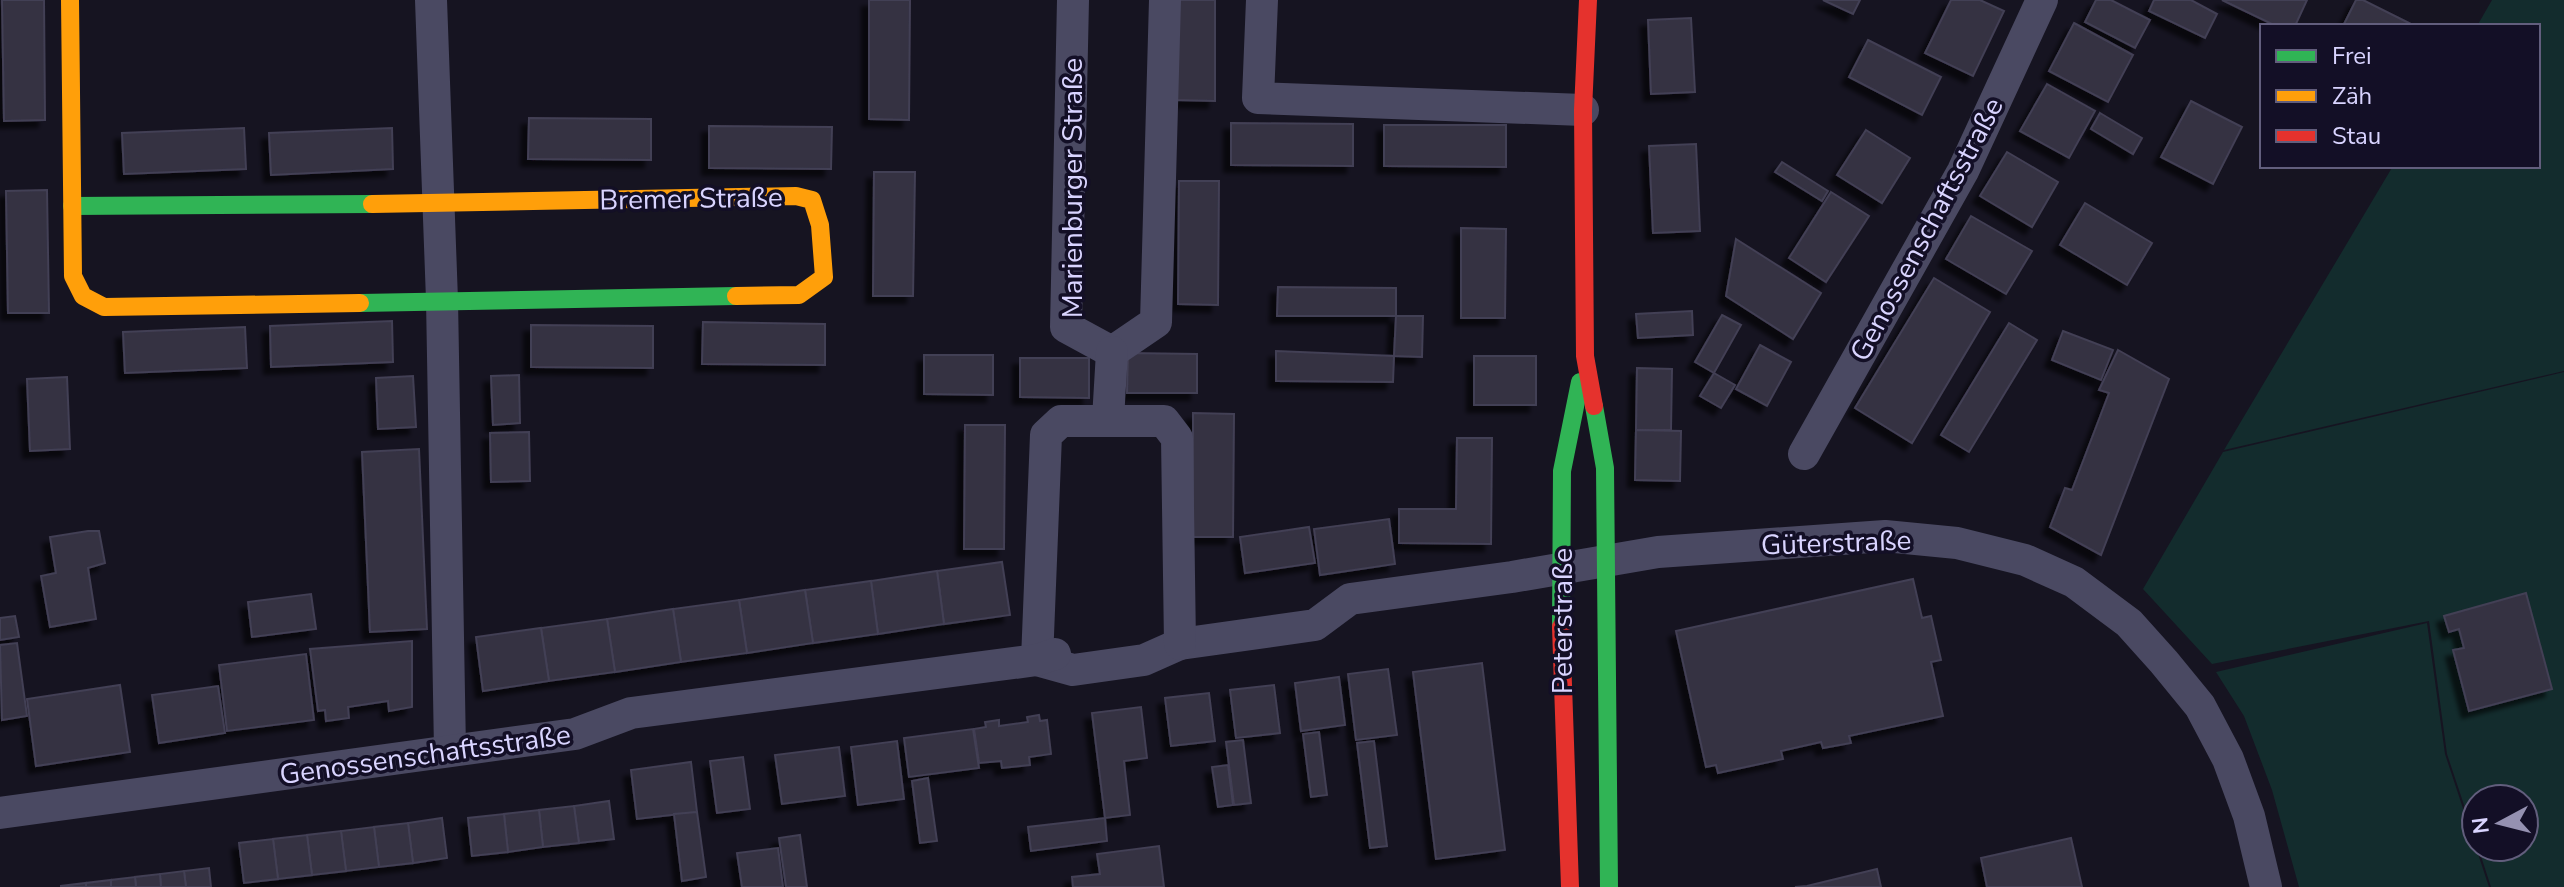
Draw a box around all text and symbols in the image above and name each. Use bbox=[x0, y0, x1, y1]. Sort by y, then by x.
legend bbox=[2260, 24, 2540, 168]
text: Frei bbox=[2332, 40, 2372, 72]
street label: Marienburger Straße bbox=[1054, 58, 1092, 318]
text: Zäh bbox=[2332, 80, 2372, 112]
street label: Genossenschaftsstraße bbox=[1841, 91, 2013, 368]
text: Stau bbox=[2332, 120, 2381, 152]
street label: Bremer Straße bbox=[599, 178, 783, 220]
street label: Güterstraße bbox=[1760, 521, 1912, 565]
street label: Peterstraße bbox=[1544, 548, 1582, 694]
street label: Genossenschaftsstraße bbox=[277, 716, 573, 794]
north arrow bbox=[2460, 783, 2540, 863]
text: N bbox=[2465, 815, 2497, 835]

